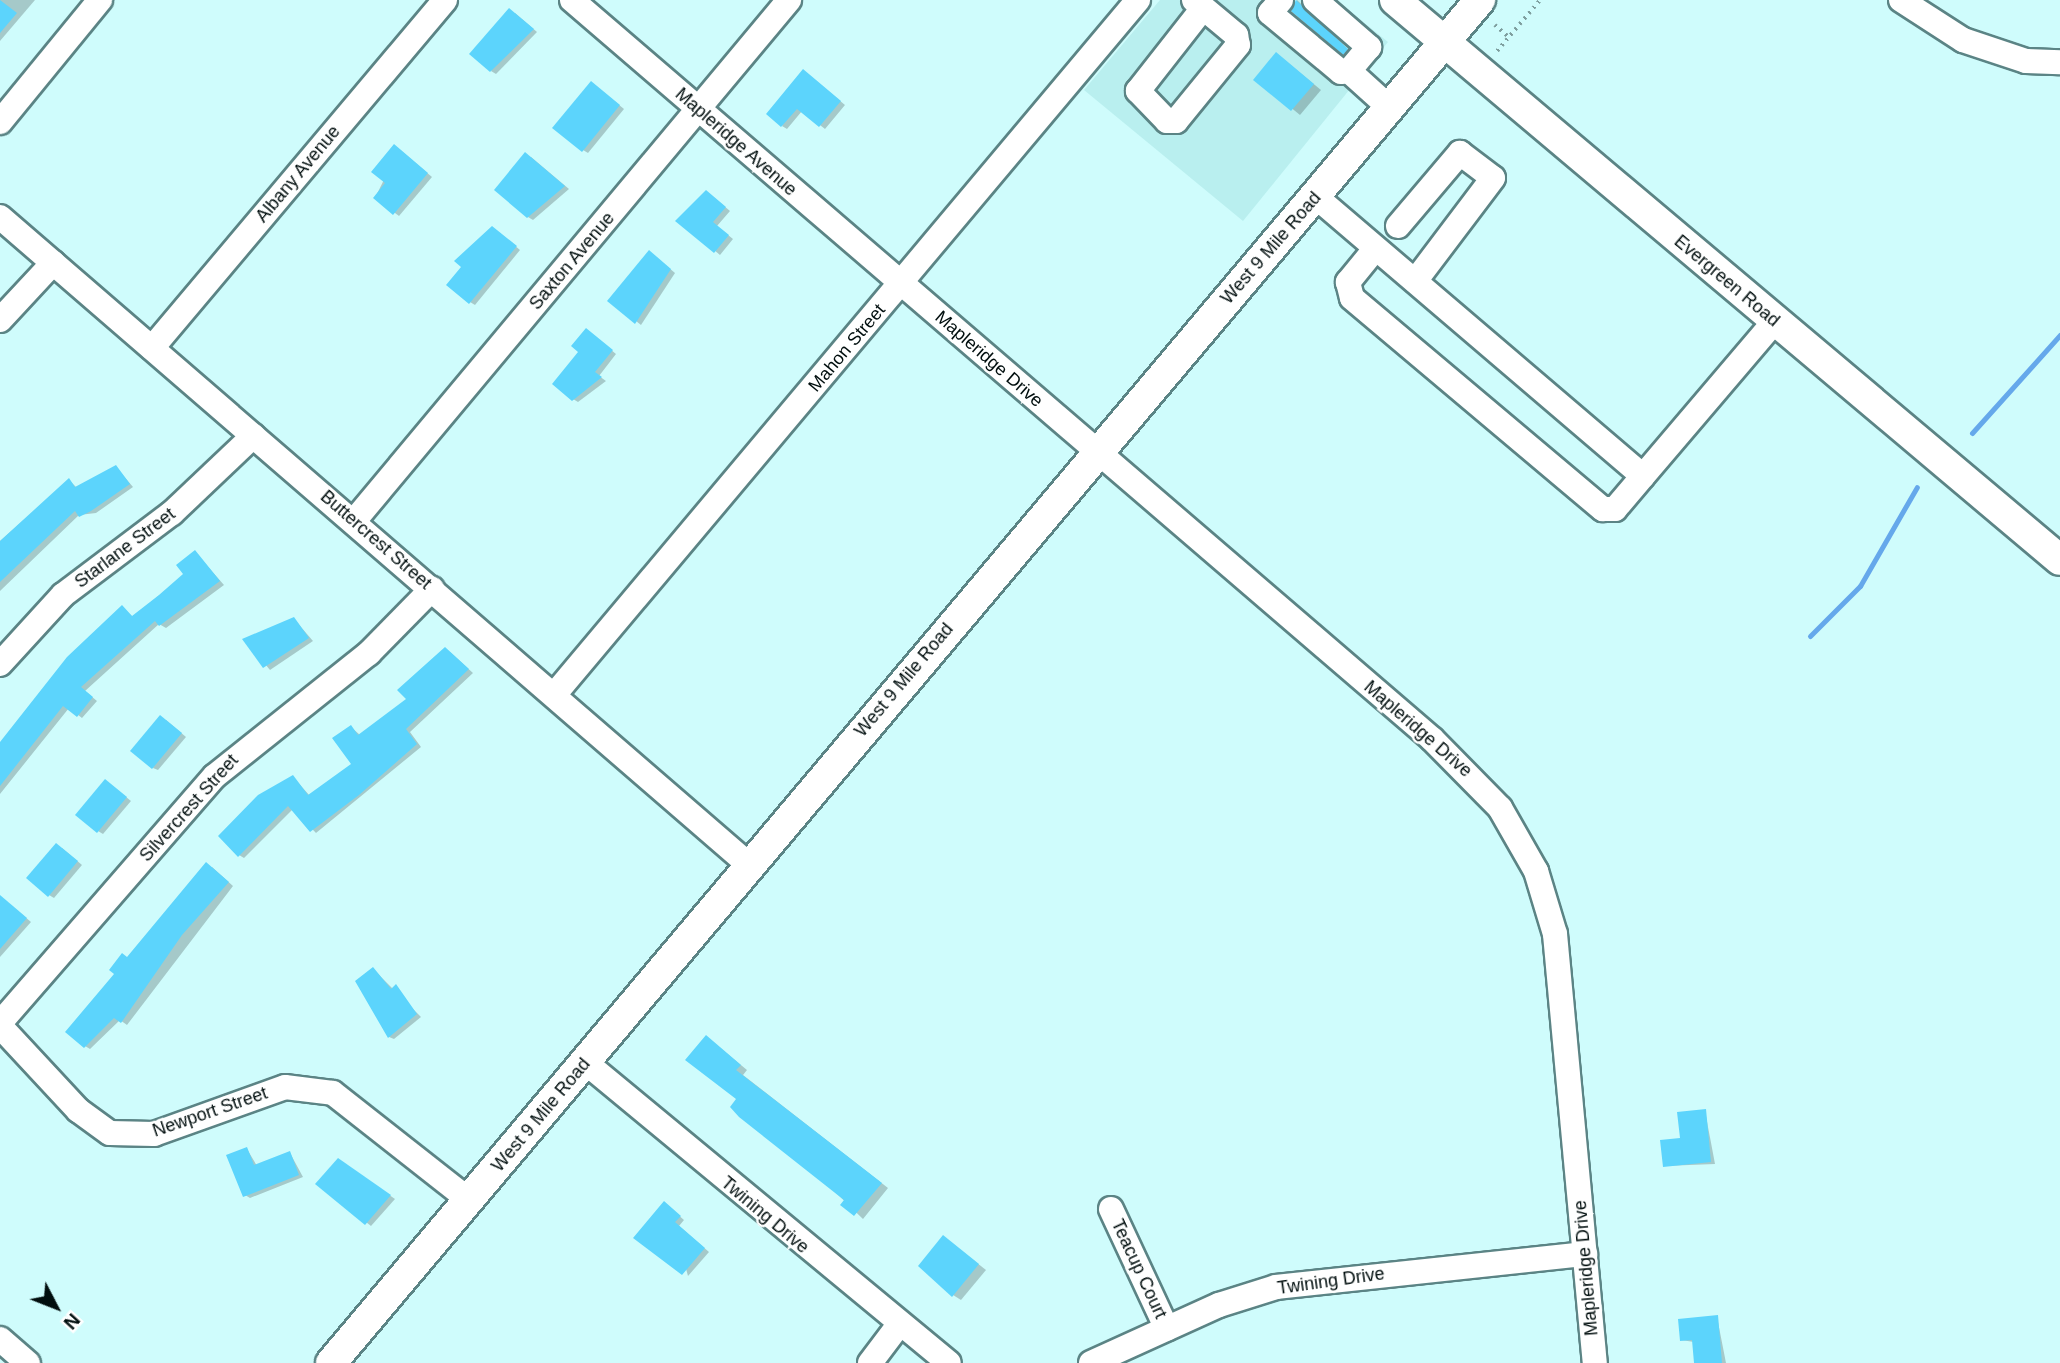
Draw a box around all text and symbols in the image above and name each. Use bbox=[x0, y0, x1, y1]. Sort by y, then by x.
street label: Mapleridge Avenue bbox=[671, 83, 801, 201]
street label: Albany Avenue bbox=[251, 121, 345, 227]
street label: West 9 Mile Road bbox=[1216, 187, 1326, 309]
street label: Saxton Avenue bbox=[525, 207, 619, 315]
street label: Evergreen Road bbox=[1670, 231, 1784, 331]
street label: Mahon Street bbox=[804, 300, 890, 396]
street label: Mapleridge Drive bbox=[931, 306, 1047, 412]
street label: Buttercrest Street bbox=[316, 486, 436, 594]
street label: Starlane Street bbox=[71, 503, 179, 593]
street label: West 9 Mile Road bbox=[850, 619, 958, 741]
street label: Mapleridge Drive bbox=[1360, 676, 1476, 782]
street label: Silvercrest Street bbox=[135, 750, 243, 866]
street label: West 9 Mile Road bbox=[487, 1054, 595, 1176]
street label: Newport Street bbox=[150, 1082, 270, 1142]
street label: Twining Drive bbox=[717, 1172, 813, 1258]
street label: Mapleridge Drive bbox=[1569, 1199, 1603, 1337]
street label: Teacup Court bbox=[1107, 1216, 1171, 1322]
street label: Twining Drive bbox=[1276, 1263, 1386, 1299]
north arrow bbox=[21, 1272, 91, 1342]
text: N bbox=[60, 1309, 84, 1334]

